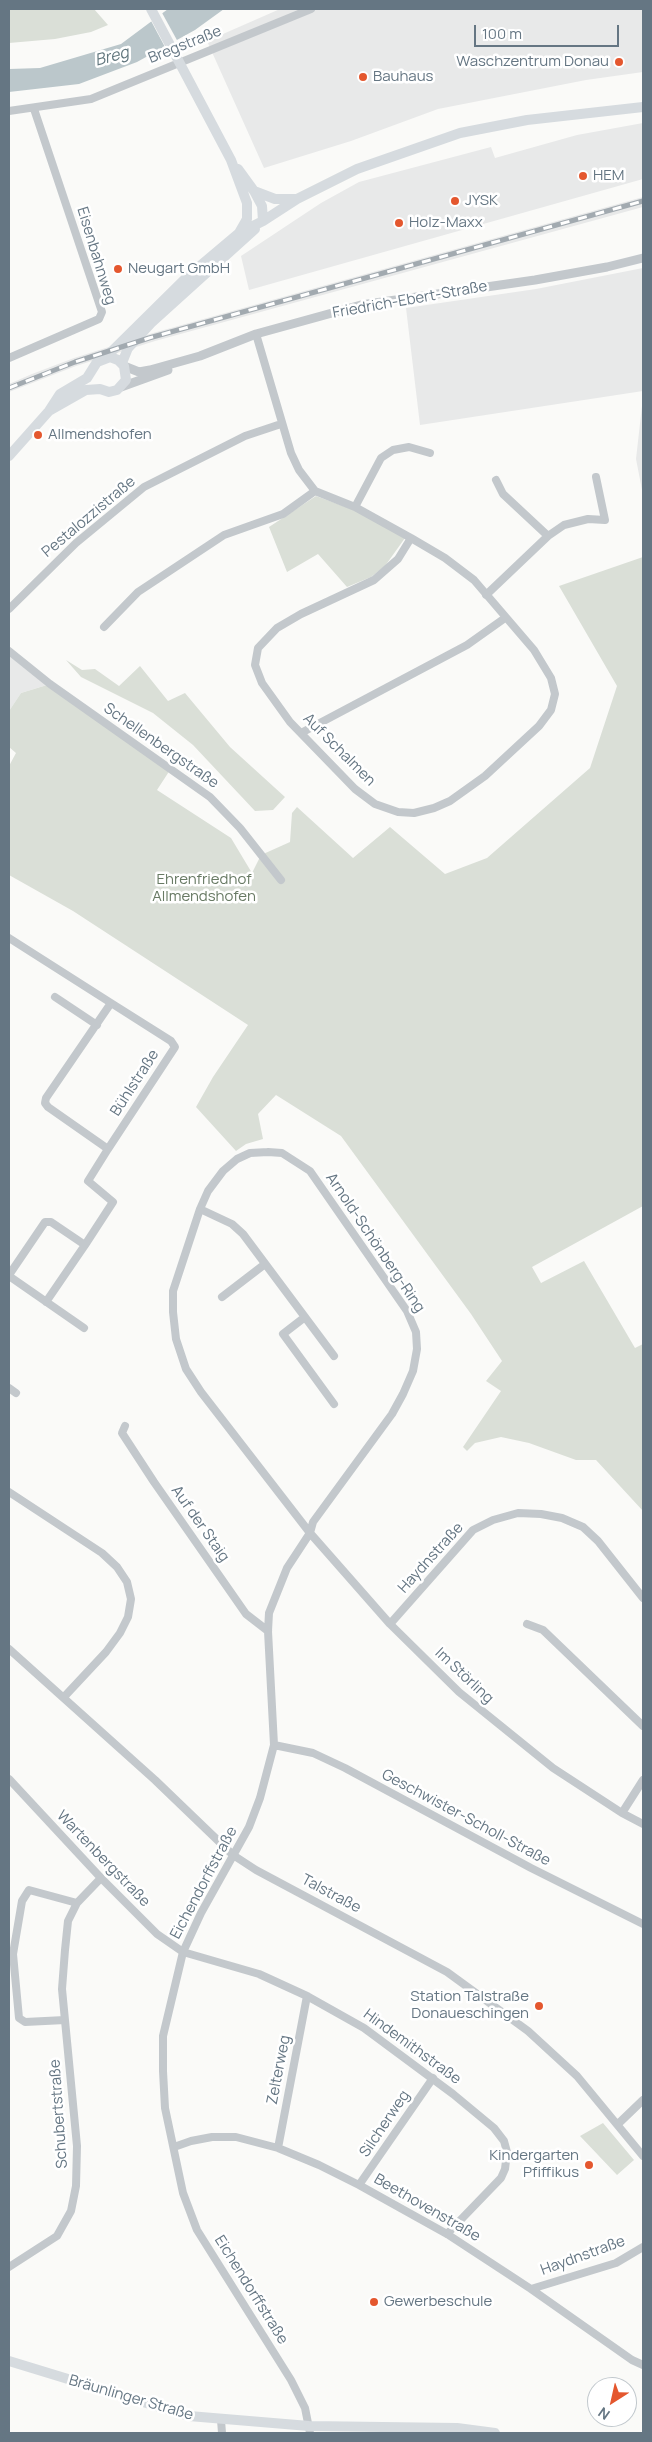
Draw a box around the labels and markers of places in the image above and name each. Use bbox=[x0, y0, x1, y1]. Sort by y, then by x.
place label: Waschzentrum Donau bbox=[456, 53, 609, 71]
marker: Waschzentrum Donau bbox=[613, 56, 625, 68]
place label: Bauhaus bbox=[373, 68, 433, 86]
marker: Bauhaus bbox=[357, 71, 369, 83]
place label: HEM bbox=[593, 167, 624, 185]
marker: HEM bbox=[577, 170, 589, 182]
place label: JYSK bbox=[465, 192, 498, 210]
marker: JYSK bbox=[449, 195, 461, 207]
place label: Holz-Maxx bbox=[409, 214, 483, 232]
marker: Holz-Maxx bbox=[393, 217, 405, 229]
place label: Neugart GmbH bbox=[128, 260, 230, 278]
marker: Neugart GmbH bbox=[112, 263, 124, 275]
place label: Allmendshofen bbox=[48, 426, 152, 444]
marker: Allmendshofen bbox=[32, 429, 44, 441]
place label: Station Talstraße Donaueschingen bbox=[410, 1988, 529, 2023]
marker: Station Talstraße Donaueschingen bbox=[533, 2000, 545, 2012]
place label: Kindergarten Pfiffikus bbox=[489, 2147, 579, 2182]
marker: Kindergarten Pfiffikus bbox=[583, 2159, 595, 2171]
place label: Gewerbeschule bbox=[384, 2293, 492, 2311]
marker: Gewerbeschule bbox=[368, 2296, 380, 2308]

